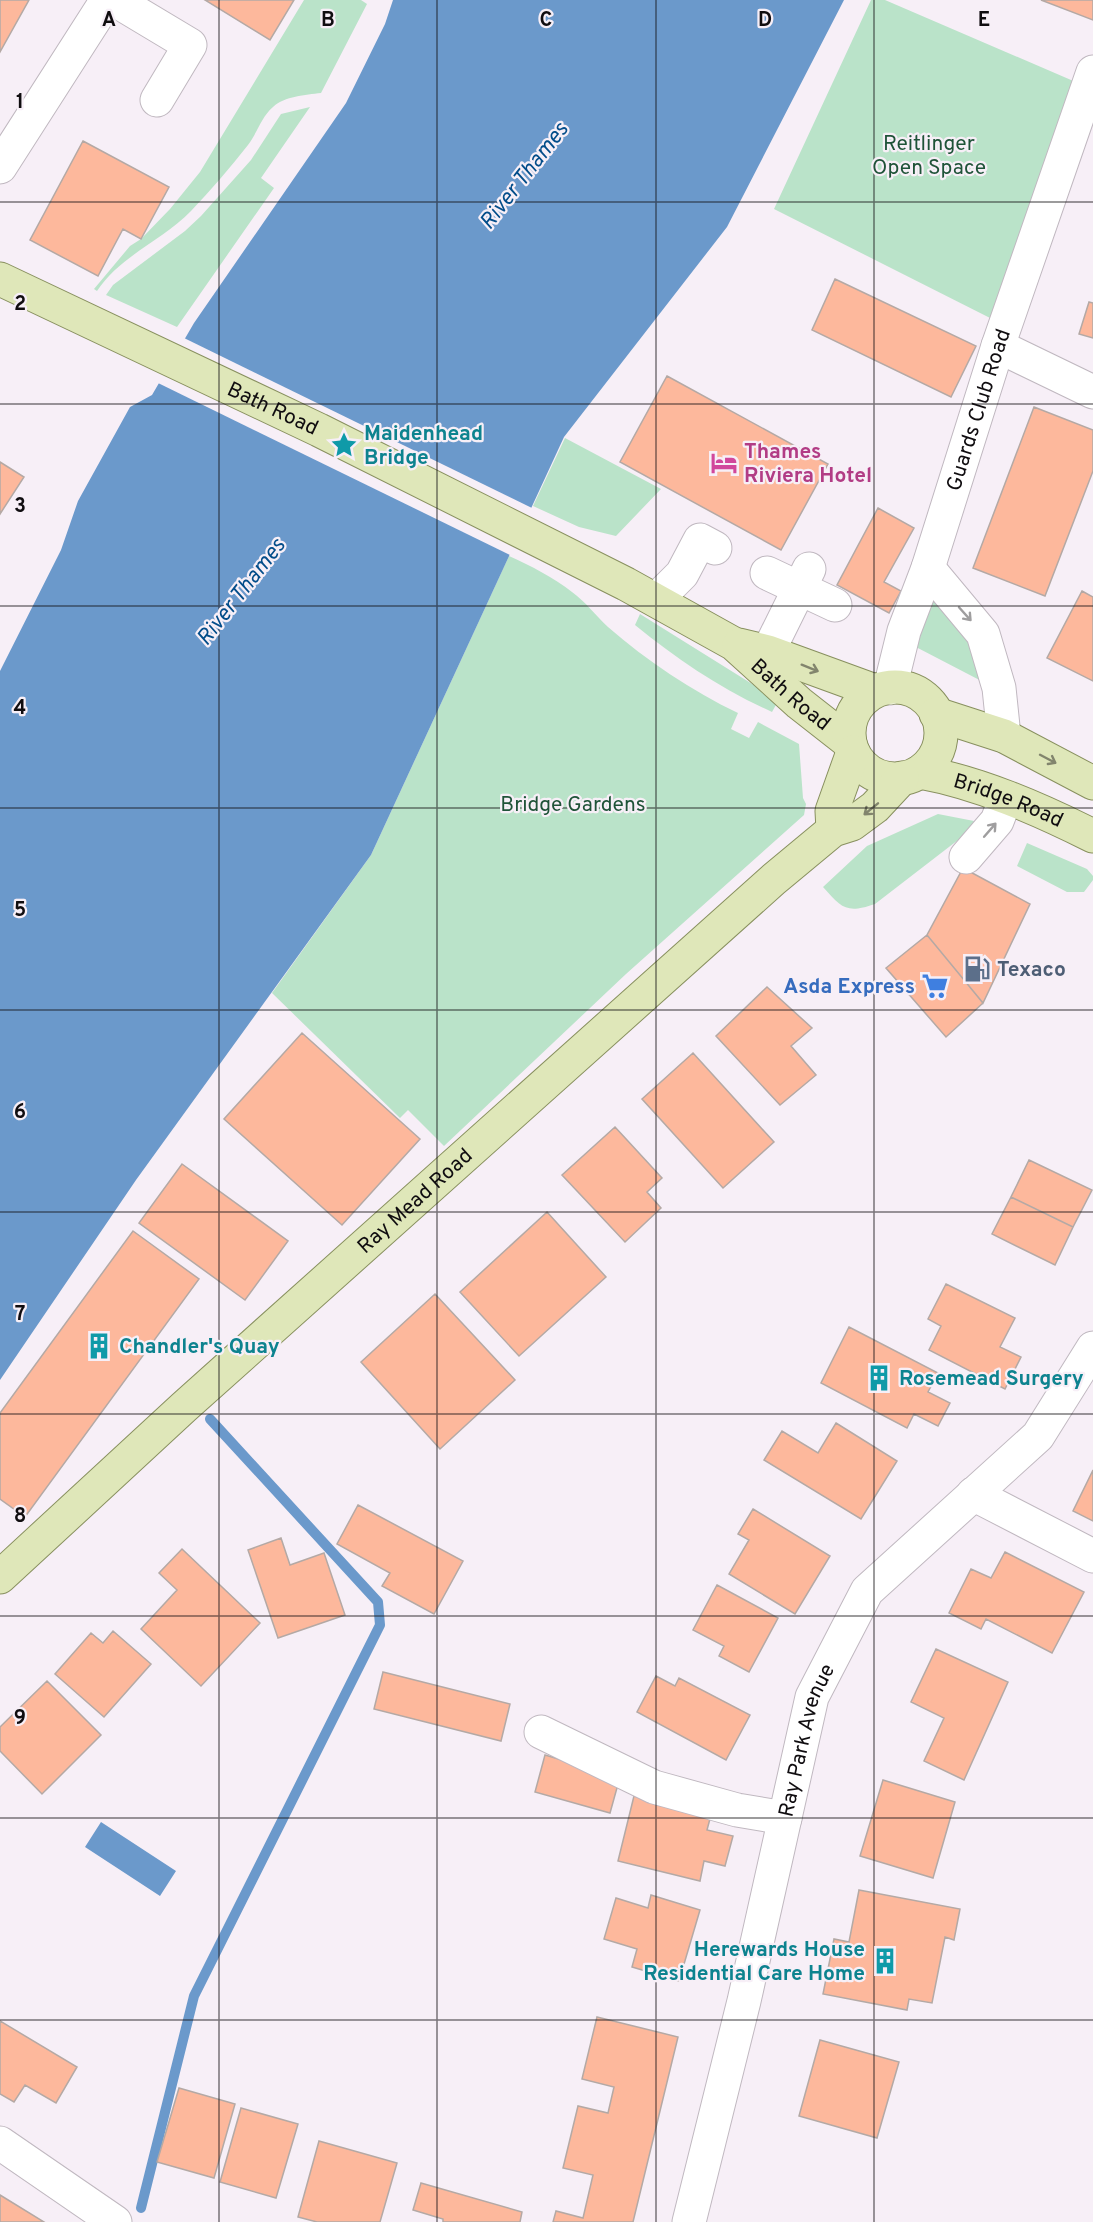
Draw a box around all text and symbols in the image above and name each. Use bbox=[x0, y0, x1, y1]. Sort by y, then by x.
text: A bbox=[102, 8, 116, 34]
text: B bbox=[321, 8, 335, 34]
text: C bbox=[540, 8, 552, 34]
text: D bbox=[758, 8, 772, 34]
text: E bbox=[978, 8, 990, 34]
text: 1 bbox=[16, 90, 24, 116]
water label: River Thames bbox=[475, 117, 576, 236]
park label: Reitlinger Open Space bbox=[872, 131, 986, 182]
text: 2 bbox=[14, 292, 26, 318]
street label: Guards Club Road bbox=[941, 326, 1018, 495]
street label: Bath Road bbox=[222, 376, 322, 443]
place label: Maidenhead Bridge bbox=[364, 421, 483, 472]
place icon: Maidenhead Bridge bbox=[329, 430, 359, 460]
place label: Thames Riviera Hotel bbox=[744, 439, 872, 490]
hotel icon: Thames Riviera Hotel bbox=[709, 448, 739, 478]
text: 3 bbox=[14, 494, 26, 520]
water label: River Thames bbox=[192, 533, 293, 652]
one-way arrow bbox=[958, 606, 972, 621]
street label: Bath Road bbox=[744, 653, 836, 738]
one-way arrow bbox=[800, 663, 818, 674]
text: 4 bbox=[14, 696, 26, 722]
one-way arrow bbox=[1039, 754, 1057, 765]
street label: Bridge Road bbox=[950, 768, 1067, 835]
park label: Bridge Gardens bbox=[500, 792, 646, 819]
one-way arrow bbox=[863, 803, 879, 816]
one-way arrow bbox=[983, 823, 997, 838]
text: 5 bbox=[14, 898, 26, 924]
fuel station icon: Texaco bbox=[962, 954, 992, 984]
place label: Texaco bbox=[997, 957, 1066, 984]
supermarket icon: Asda Express bbox=[920, 971, 950, 1001]
place label: Asda Express bbox=[783, 974, 915, 1001]
text: 6 bbox=[14, 1100, 26, 1126]
street label: Ray Mead Road bbox=[352, 1143, 479, 1260]
text: 7 bbox=[15, 1302, 25, 1328]
building icon: Chandler's Quay bbox=[84, 1331, 114, 1361]
place label: Chandler's Quay bbox=[119, 1334, 280, 1361]
building icon: Rosemead Surgery bbox=[864, 1363, 894, 1393]
place label: Rosemead Surgery bbox=[899, 1366, 1084, 1393]
text: 8 bbox=[14, 1504, 26, 1530]
street label: Ray Park Avenue bbox=[774, 1659, 842, 1820]
text: 9 bbox=[14, 1706, 26, 1732]
place label: Herewards House Residential Care Home bbox=[643, 1937, 865, 1988]
building icon: Herewards House Residential Care Home bbox=[870, 1946, 900, 1976]

